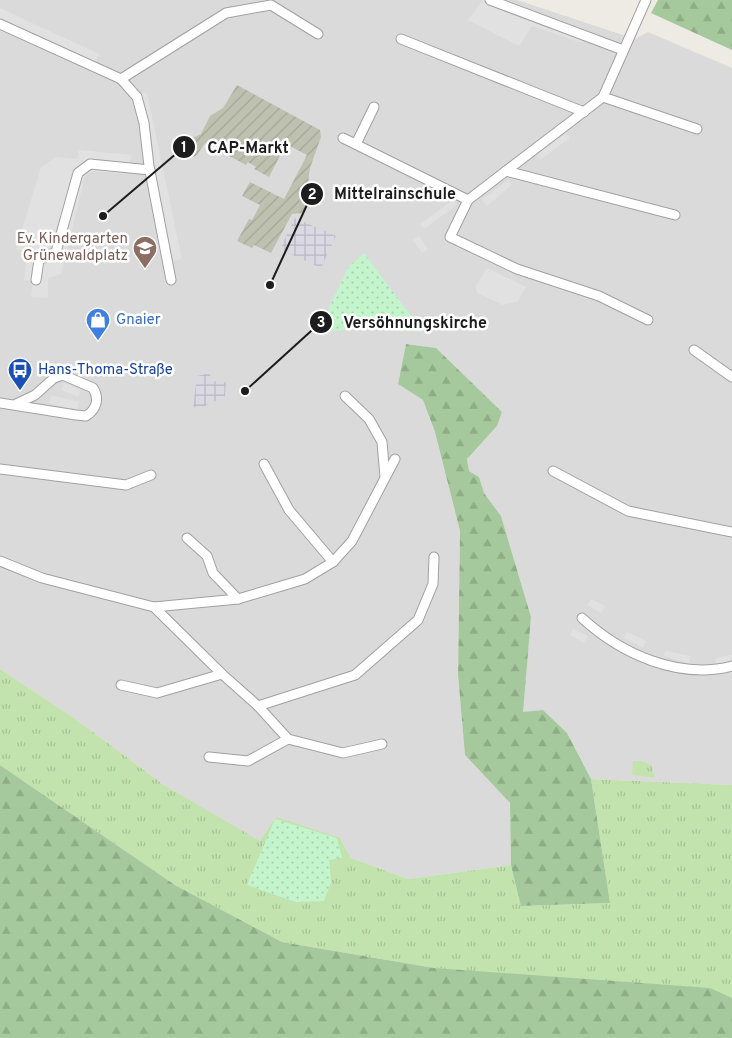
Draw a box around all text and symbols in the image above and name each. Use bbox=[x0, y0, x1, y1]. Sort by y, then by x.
callout: CAP-Markt bbox=[172, 132, 299, 163]
text: 1 bbox=[181, 139, 187, 158]
text: CAP-Markt bbox=[207, 139, 289, 159]
callout: Mittelrainschule bbox=[299, 178, 466, 209]
text: Mittelrainschule bbox=[334, 185, 456, 205]
text: 2 bbox=[307, 186, 317, 205]
place label: Ev. Kindergarten Grünewaldplatz bbox=[17, 230, 128, 266]
school or university icon: Ev. Kindergarten Grünewaldplatz bbox=[132, 235, 158, 269]
shop icon: Gnaier bbox=[85, 307, 111, 341]
callout: Versöhnungskirche bbox=[308, 307, 497, 338]
place label: Gnaier bbox=[116, 311, 161, 330]
text: 3 bbox=[317, 314, 326, 333]
text: Versöhnungskirche bbox=[343, 314, 487, 334]
bus stop icon: Hans-Thoma-Straße bbox=[7, 357, 33, 391]
place label: Hans-Thoma-Straße bbox=[38, 361, 173, 380]

